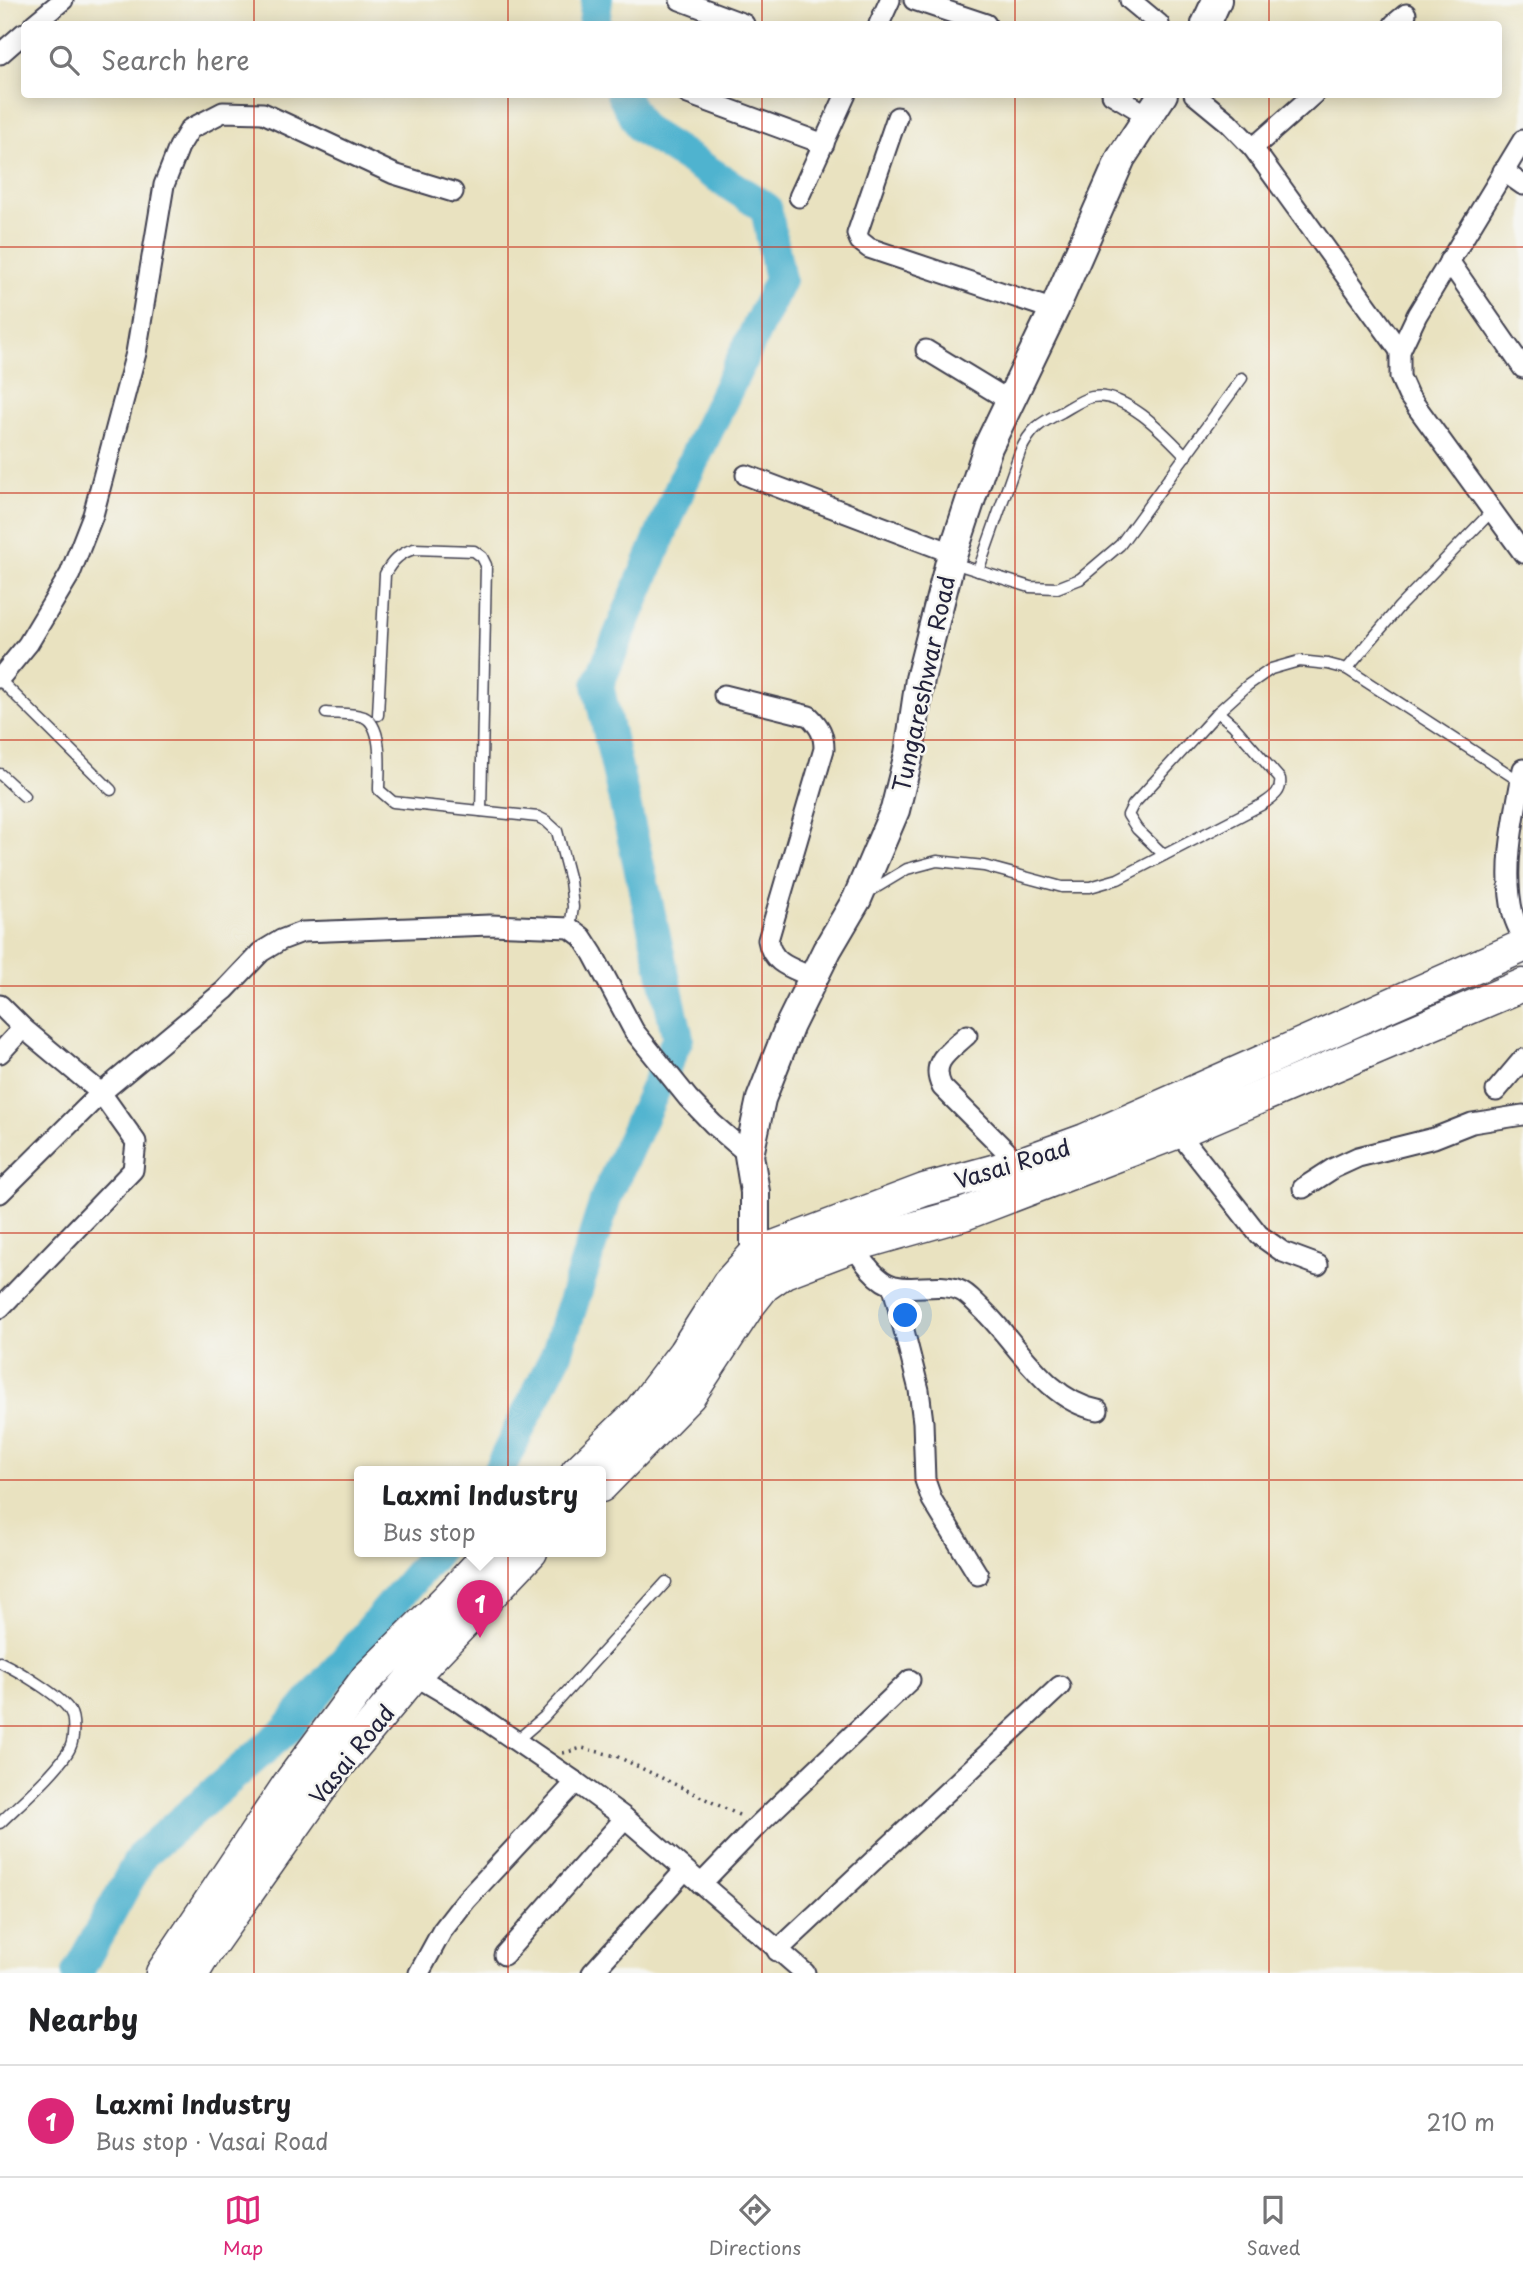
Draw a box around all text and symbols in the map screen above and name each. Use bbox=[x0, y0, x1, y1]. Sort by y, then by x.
search box bbox=[21, 21, 1502, 98]
text: Search here bbox=[101, 40, 250, 79]
icon: search bbox=[45, 41, 83, 79]
street label: Tungareshwar Road bbox=[883, 573, 963, 795]
street label: Vasai Road bbox=[950, 1129, 1074, 1197]
your location bbox=[888, 1298, 922, 1332]
popup bbox=[354, 1466, 606, 1557]
text: Laxmi Industry bbox=[382, 1475, 578, 1514]
text: Bus stop bbox=[382, 1514, 475, 1549]
pin: 1 bbox=[457, 1580, 503, 1638]
street label: Vasai Road bbox=[300, 1696, 402, 1812]
text: Nearby bbox=[28, 1996, 138, 2041]
text: Laxmi Industry bbox=[95, 2084, 291, 2123]
text: 1 bbox=[46, 2104, 57, 2139]
text: 210 m bbox=[1427, 2104, 1495, 2139]
text: Bus stop · Vasai Road bbox=[95, 2123, 329, 2158]
tab: Map bbox=[223, 2191, 263, 2261]
tab: Directions bbox=[709, 2191, 801, 2261]
tab: Saved bbox=[1246, 2191, 1300, 2261]

